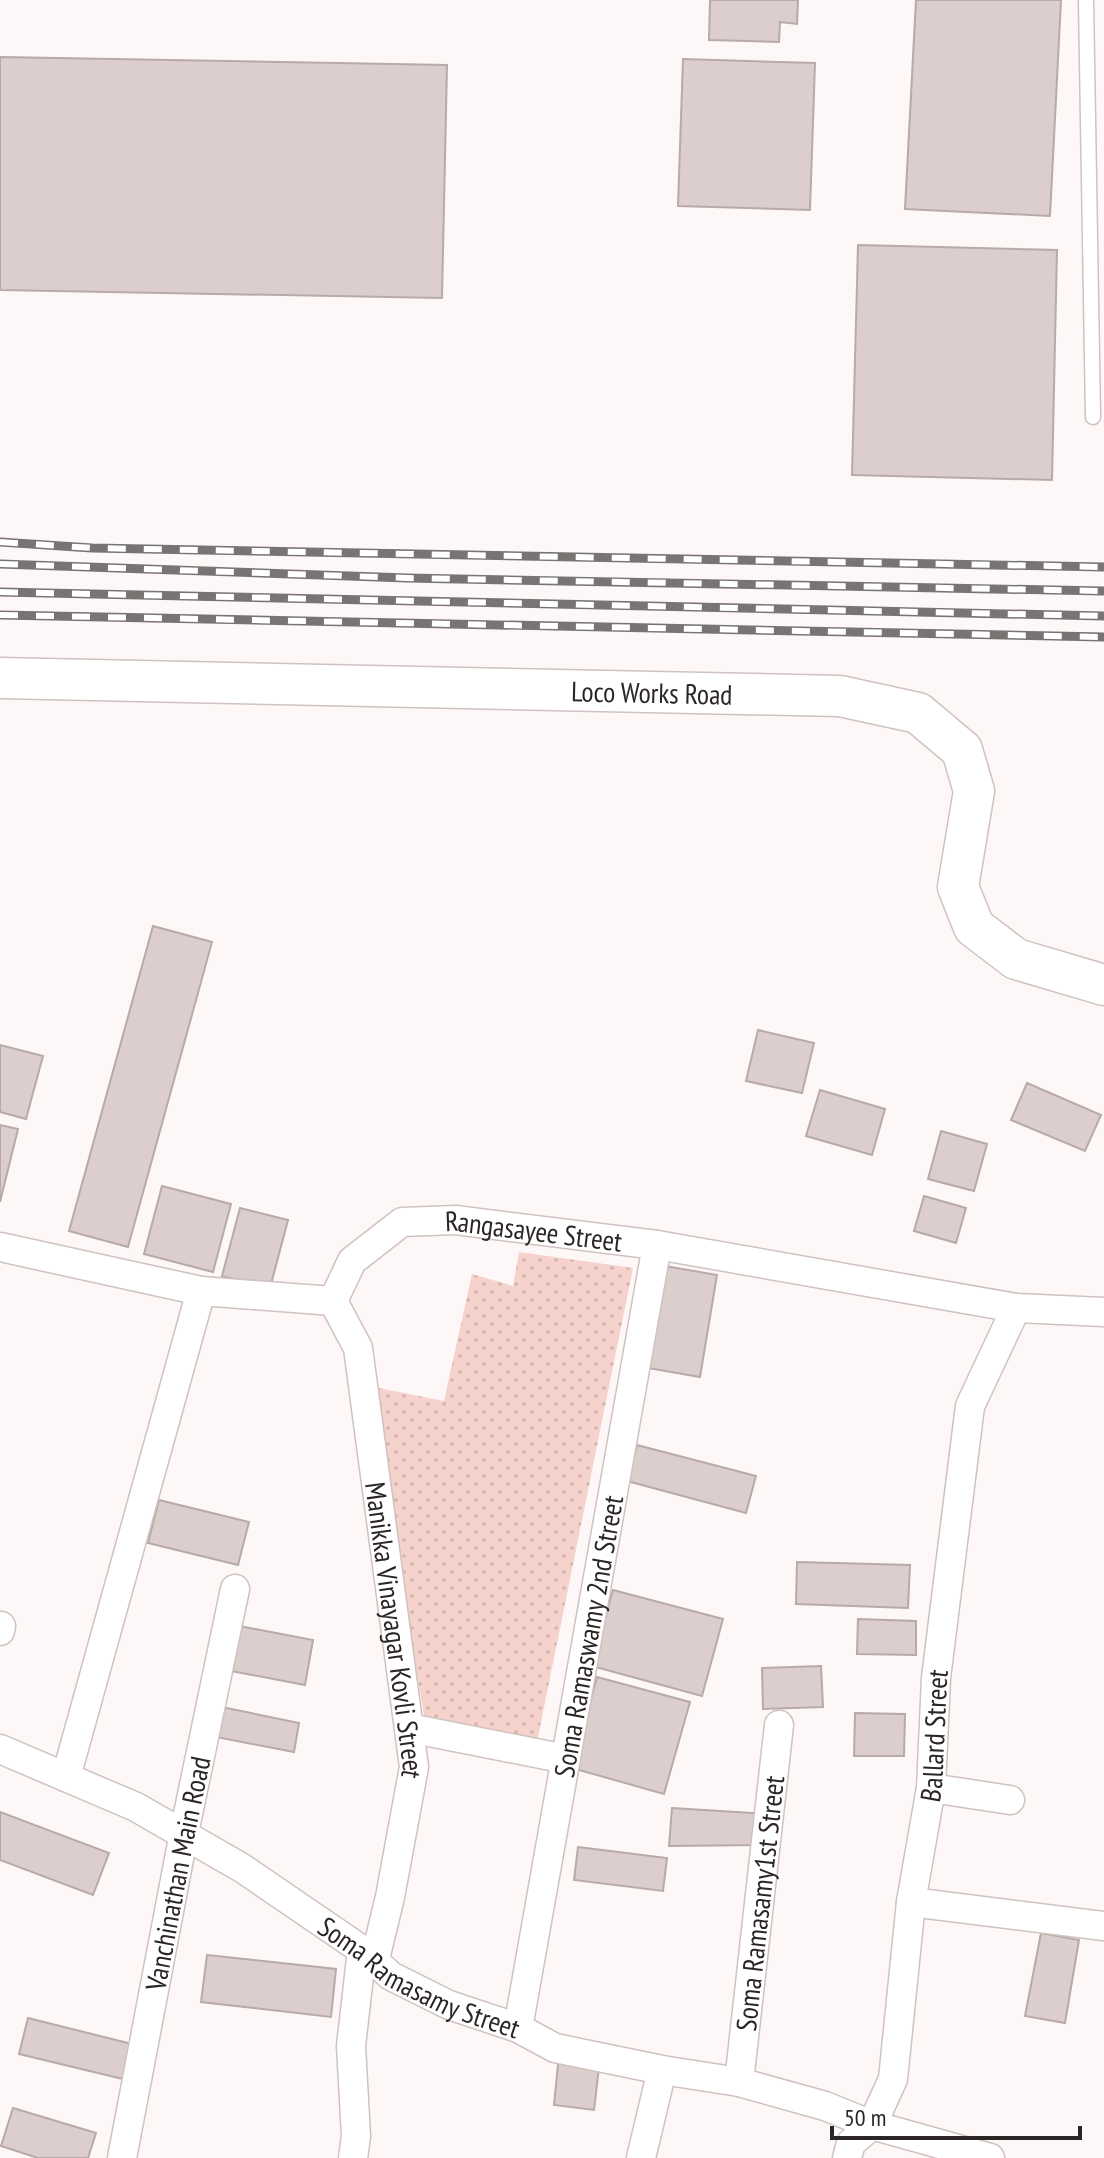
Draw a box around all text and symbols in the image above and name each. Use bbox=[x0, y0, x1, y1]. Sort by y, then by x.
street label: Loco Works Road bbox=[571, 672, 733, 712]
street label: Rangasayee Street bbox=[444, 1201, 625, 1259]
street label: Manikka Vinayagar Kovli Street bbox=[358, 1480, 433, 1782]
street label: Soma Ramaswamy 2nd Street bbox=[544, 1492, 631, 1780]
street label: Ballard Street bbox=[910, 1667, 955, 1805]
street label: Vanchinathan Main Road bbox=[136, 1753, 218, 1994]
street label: Soma Ramasamy1st Street bbox=[726, 1773, 792, 2033]
street label: Soma Ramasamy Street bbox=[311, 1907, 525, 2046]
scale bar bbox=[832, 2090, 1080, 2140]
text: 50 m bbox=[844, 2102, 886, 2133]

